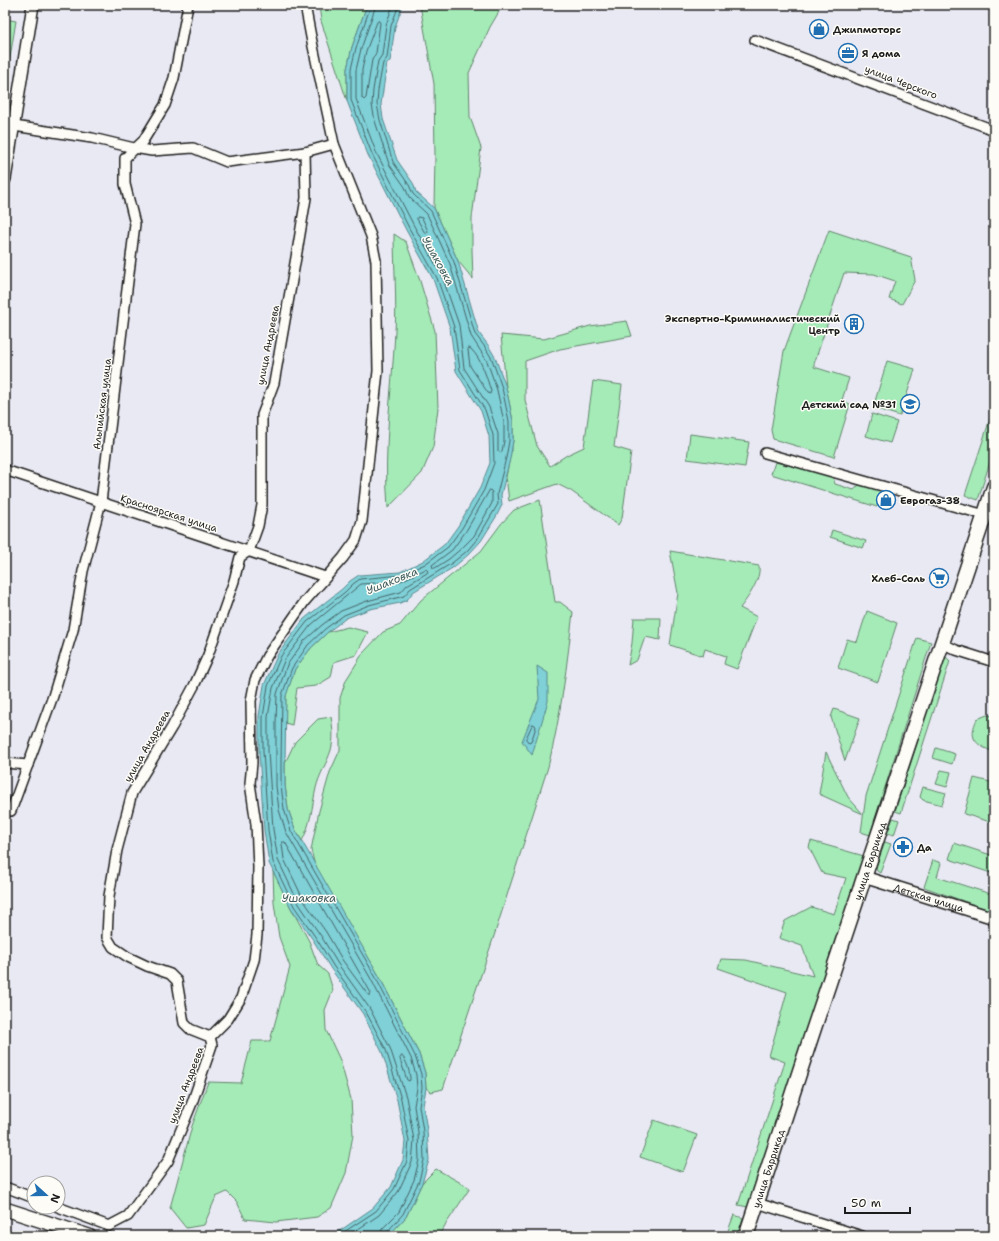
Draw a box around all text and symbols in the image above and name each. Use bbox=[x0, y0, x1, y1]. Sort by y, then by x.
shop icon: Джипмоторс bbox=[808, 18, 830, 40]
place label: Джипмоторс bbox=[833, 23, 901, 36]
office icon: Я дома bbox=[837, 42, 859, 64]
place label: Я дома bbox=[862, 47, 900, 60]
street label: улица Черского bbox=[863, 62, 939, 102]
water label: Ушаковка bbox=[418, 234, 458, 289]
street label: улица Андреева bbox=[254, 303, 282, 386]
place label: Экспертно-Криминалистический Центр bbox=[665, 312, 840, 337]
building icon: Экспертно-Криминалистический Центр bbox=[843, 313, 865, 335]
street label: Альпийская улица bbox=[90, 357, 114, 450]
school or university icon: Детский сад №31 bbox=[899, 393, 921, 415]
place label: Детский сад №31 bbox=[802, 398, 896, 411]
shop icon: Еврогаз-38 bbox=[875, 489, 897, 511]
street label: Красноярская улица bbox=[119, 491, 220, 535]
place label: Еврогаз-38 bbox=[900, 494, 960, 507]
water label: Ушаковка bbox=[364, 564, 420, 598]
supermarket icon: Хлеб-Соль bbox=[928, 567, 950, 589]
place label: Хлеб-Соль bbox=[871, 572, 925, 585]
street label: улица Андреева bbox=[121, 707, 173, 784]
street label: улица Баррикад bbox=[850, 819, 889, 902]
pharmacy icon: Да bbox=[892, 836, 914, 858]
place label: Да bbox=[917, 841, 932, 854]
street label: Детская улица bbox=[892, 880, 966, 915]
water label: Ушаковка bbox=[282, 891, 336, 906]
street label: улица Андреева bbox=[165, 1044, 207, 1125]
street label: улица Баррикад bbox=[749, 1127, 787, 1210]
north arrow bbox=[26, 1175, 66, 1215]
scale bar bbox=[845, 1189, 910, 1215]
text: N bbox=[46, 1192, 63, 1205]
text: 50 m bbox=[851, 1195, 881, 1211]

